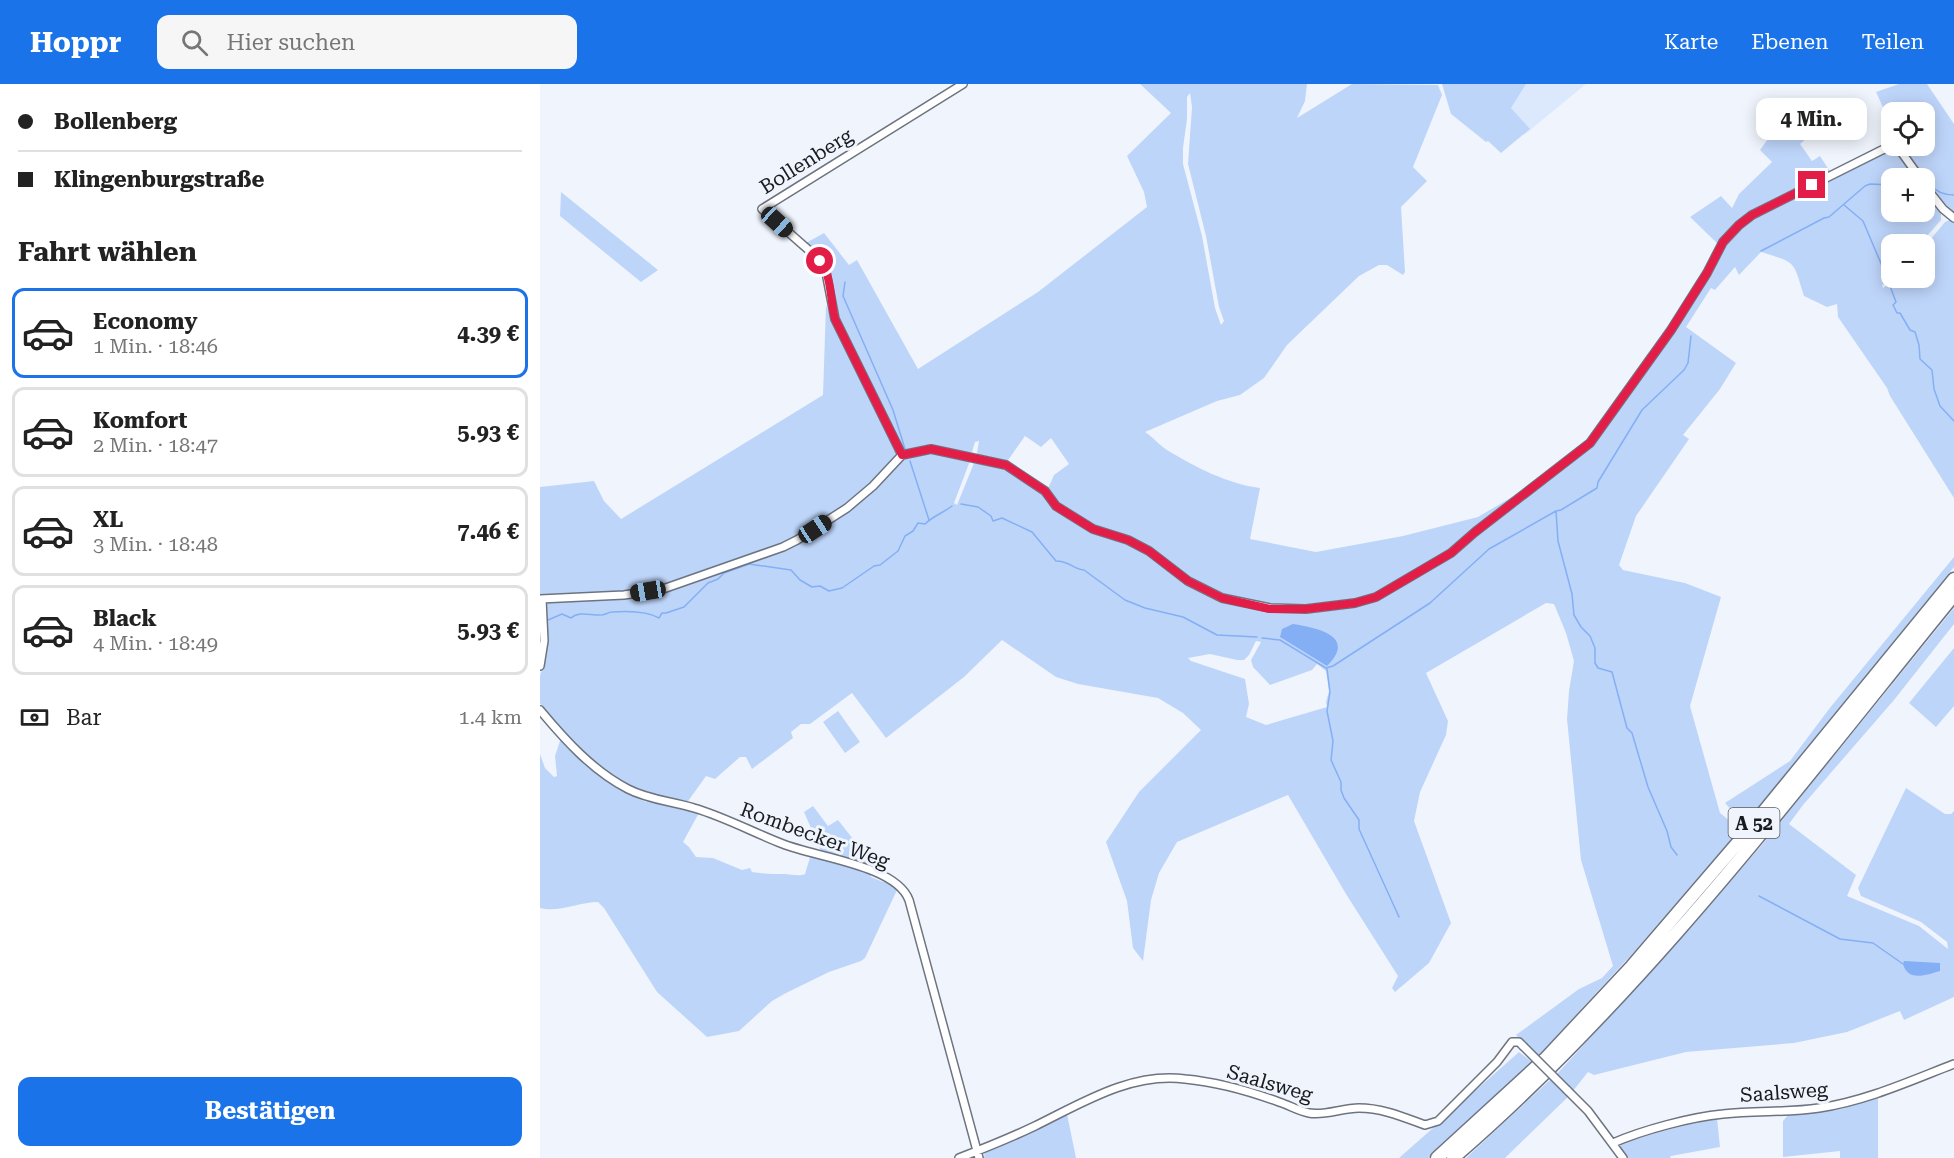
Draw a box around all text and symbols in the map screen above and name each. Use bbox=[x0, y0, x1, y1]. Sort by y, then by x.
search box bbox=[157, 15, 577, 69]
text: Hoppr bbox=[30, 26, 121, 59]
icon: search bbox=[178, 26, 211, 59]
text: Hier suchen bbox=[226, 30, 355, 55]
text: Karte bbox=[1664, 30, 1718, 54]
text: Ebenen bbox=[1751, 30, 1829, 54]
text: Teilen bbox=[1862, 30, 1924, 54]
callout: 4 Min. bbox=[1756, 98, 1868, 140]
map controls bbox=[1881, 102, 1935, 288]
button: locate bbox=[1881, 102, 1935, 156]
text: 4 Min. bbox=[1781, 107, 1842, 131]
text: Bollenberg bbox=[54, 109, 177, 134]
street label: Bollenberg bbox=[755, 123, 857, 199]
text: Klingenburgstraße bbox=[54, 167, 264, 192]
button: + bbox=[1881, 168, 1935, 222]
route end bbox=[1798, 171, 1825, 198]
car bbox=[758, 203, 796, 241]
button: − bbox=[1881, 234, 1935, 288]
text: Fahrt wählen bbox=[18, 236, 197, 268]
route start bbox=[806, 247, 833, 274]
icon: car bbox=[21, 306, 75, 360]
text: Economy bbox=[93, 309, 197, 334]
text: 4.39 € bbox=[457, 321, 519, 346]
text: 1 Min. · 18:46 bbox=[93, 334, 218, 358]
icon: car bbox=[21, 405, 75, 459]
text: Komfort bbox=[93, 408, 188, 433]
text: 5.93 € bbox=[457, 420, 519, 445]
text: 2 Min. · 18:47 bbox=[93, 433, 218, 457]
icon: car bbox=[21, 504, 75, 558]
text: XL bbox=[93, 507, 123, 532]
car bbox=[795, 512, 835, 546]
text: 7.46 € bbox=[457, 519, 519, 544]
text: 3 Min. · 18:48 bbox=[93, 532, 218, 556]
car bbox=[629, 579, 667, 603]
icon: car bbox=[21, 603, 75, 657]
text: Black bbox=[93, 606, 157, 631]
text: 5.93 € bbox=[457, 618, 519, 643]
text: 4 Min. · 18:49 bbox=[93, 631, 218, 655]
icon: cash bbox=[18, 701, 51, 734]
text: Bar bbox=[66, 705, 102, 730]
text: 1.4 km bbox=[458, 705, 522, 729]
street label: Rombecker Weg bbox=[737, 797, 893, 873]
road number: A 52 bbox=[1728, 808, 1780, 838]
street label: Saalsweg bbox=[1224, 1059, 1316, 1107]
button: Bestätigen bbox=[18, 1077, 522, 1146]
street label: Saalsweg bbox=[1739, 1077, 1829, 1107]

